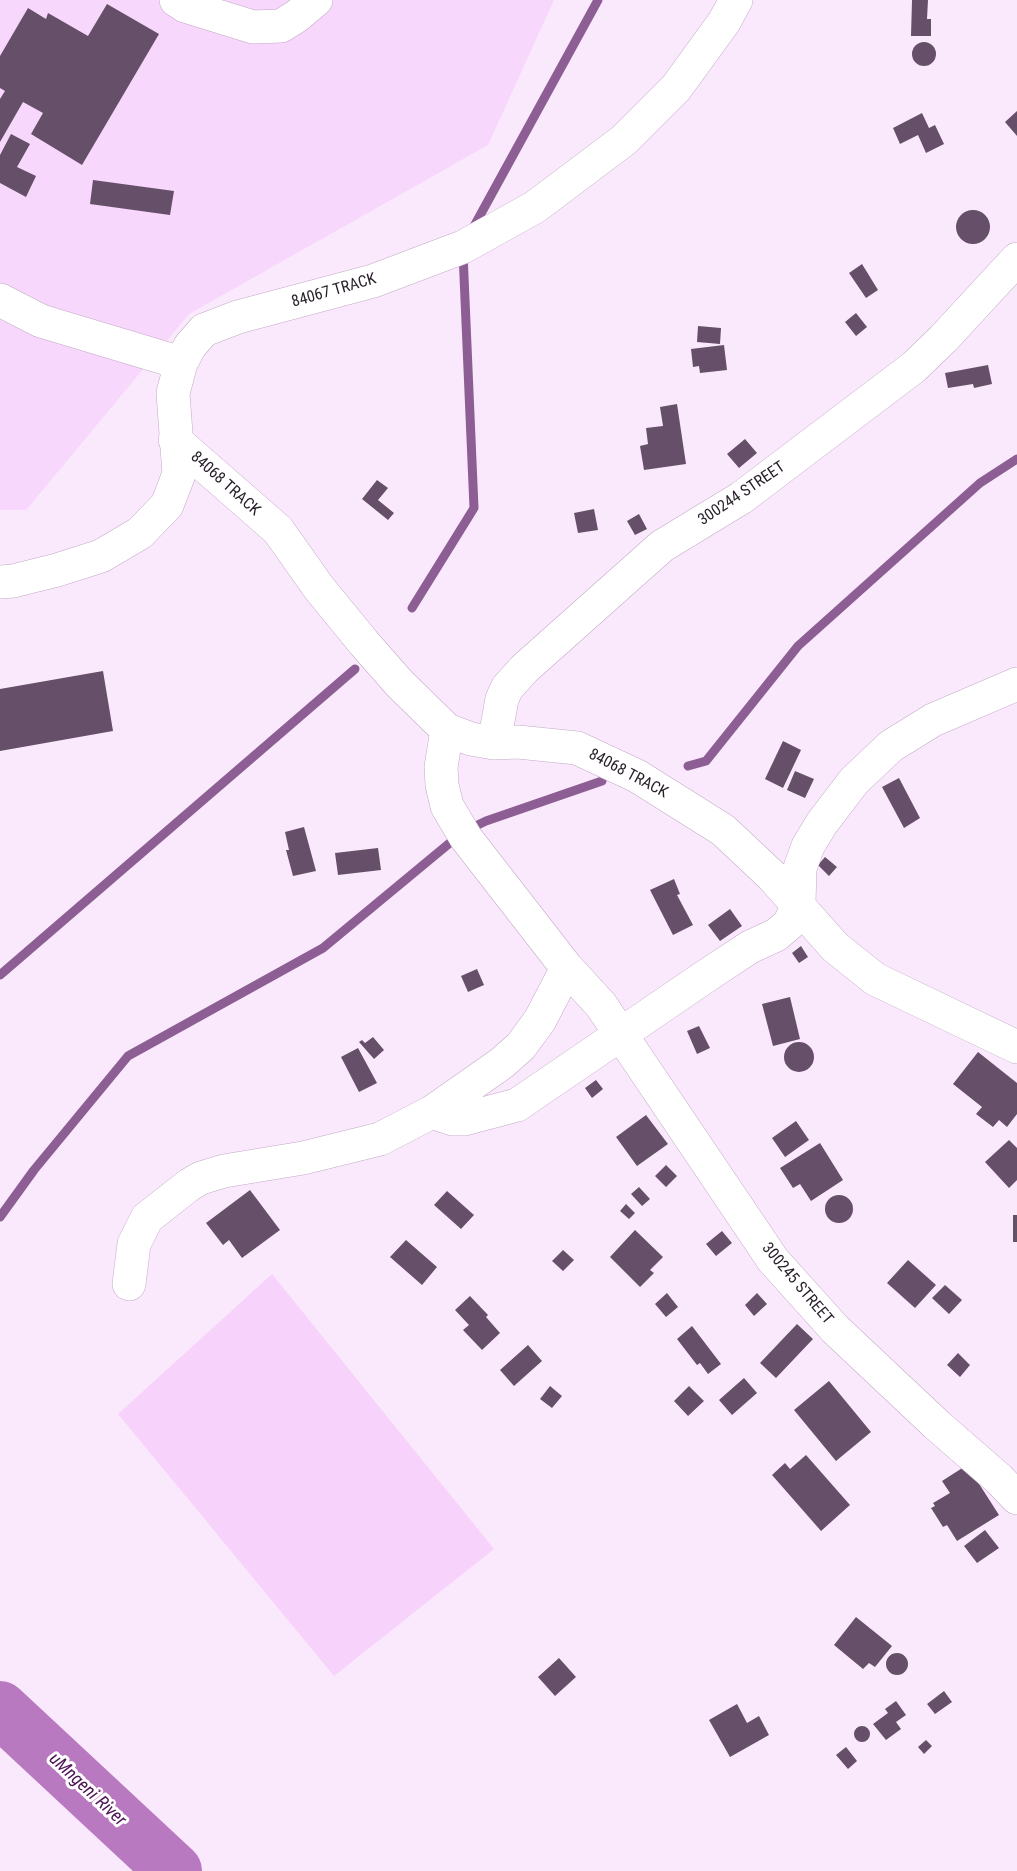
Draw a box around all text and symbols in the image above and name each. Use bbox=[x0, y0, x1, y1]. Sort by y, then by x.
street label: 84067 TRACK bbox=[290, 270, 378, 312]
street label: 84068 TRACK bbox=[186, 448, 264, 520]
street label: 300244 STREET bbox=[695, 458, 789, 530]
street label: 84068 TRACK bbox=[585, 745, 671, 803]
street label: 300245 STREET bbox=[757, 1239, 837, 1329]
water label: uMngeni River bbox=[44, 1749, 130, 1831]

